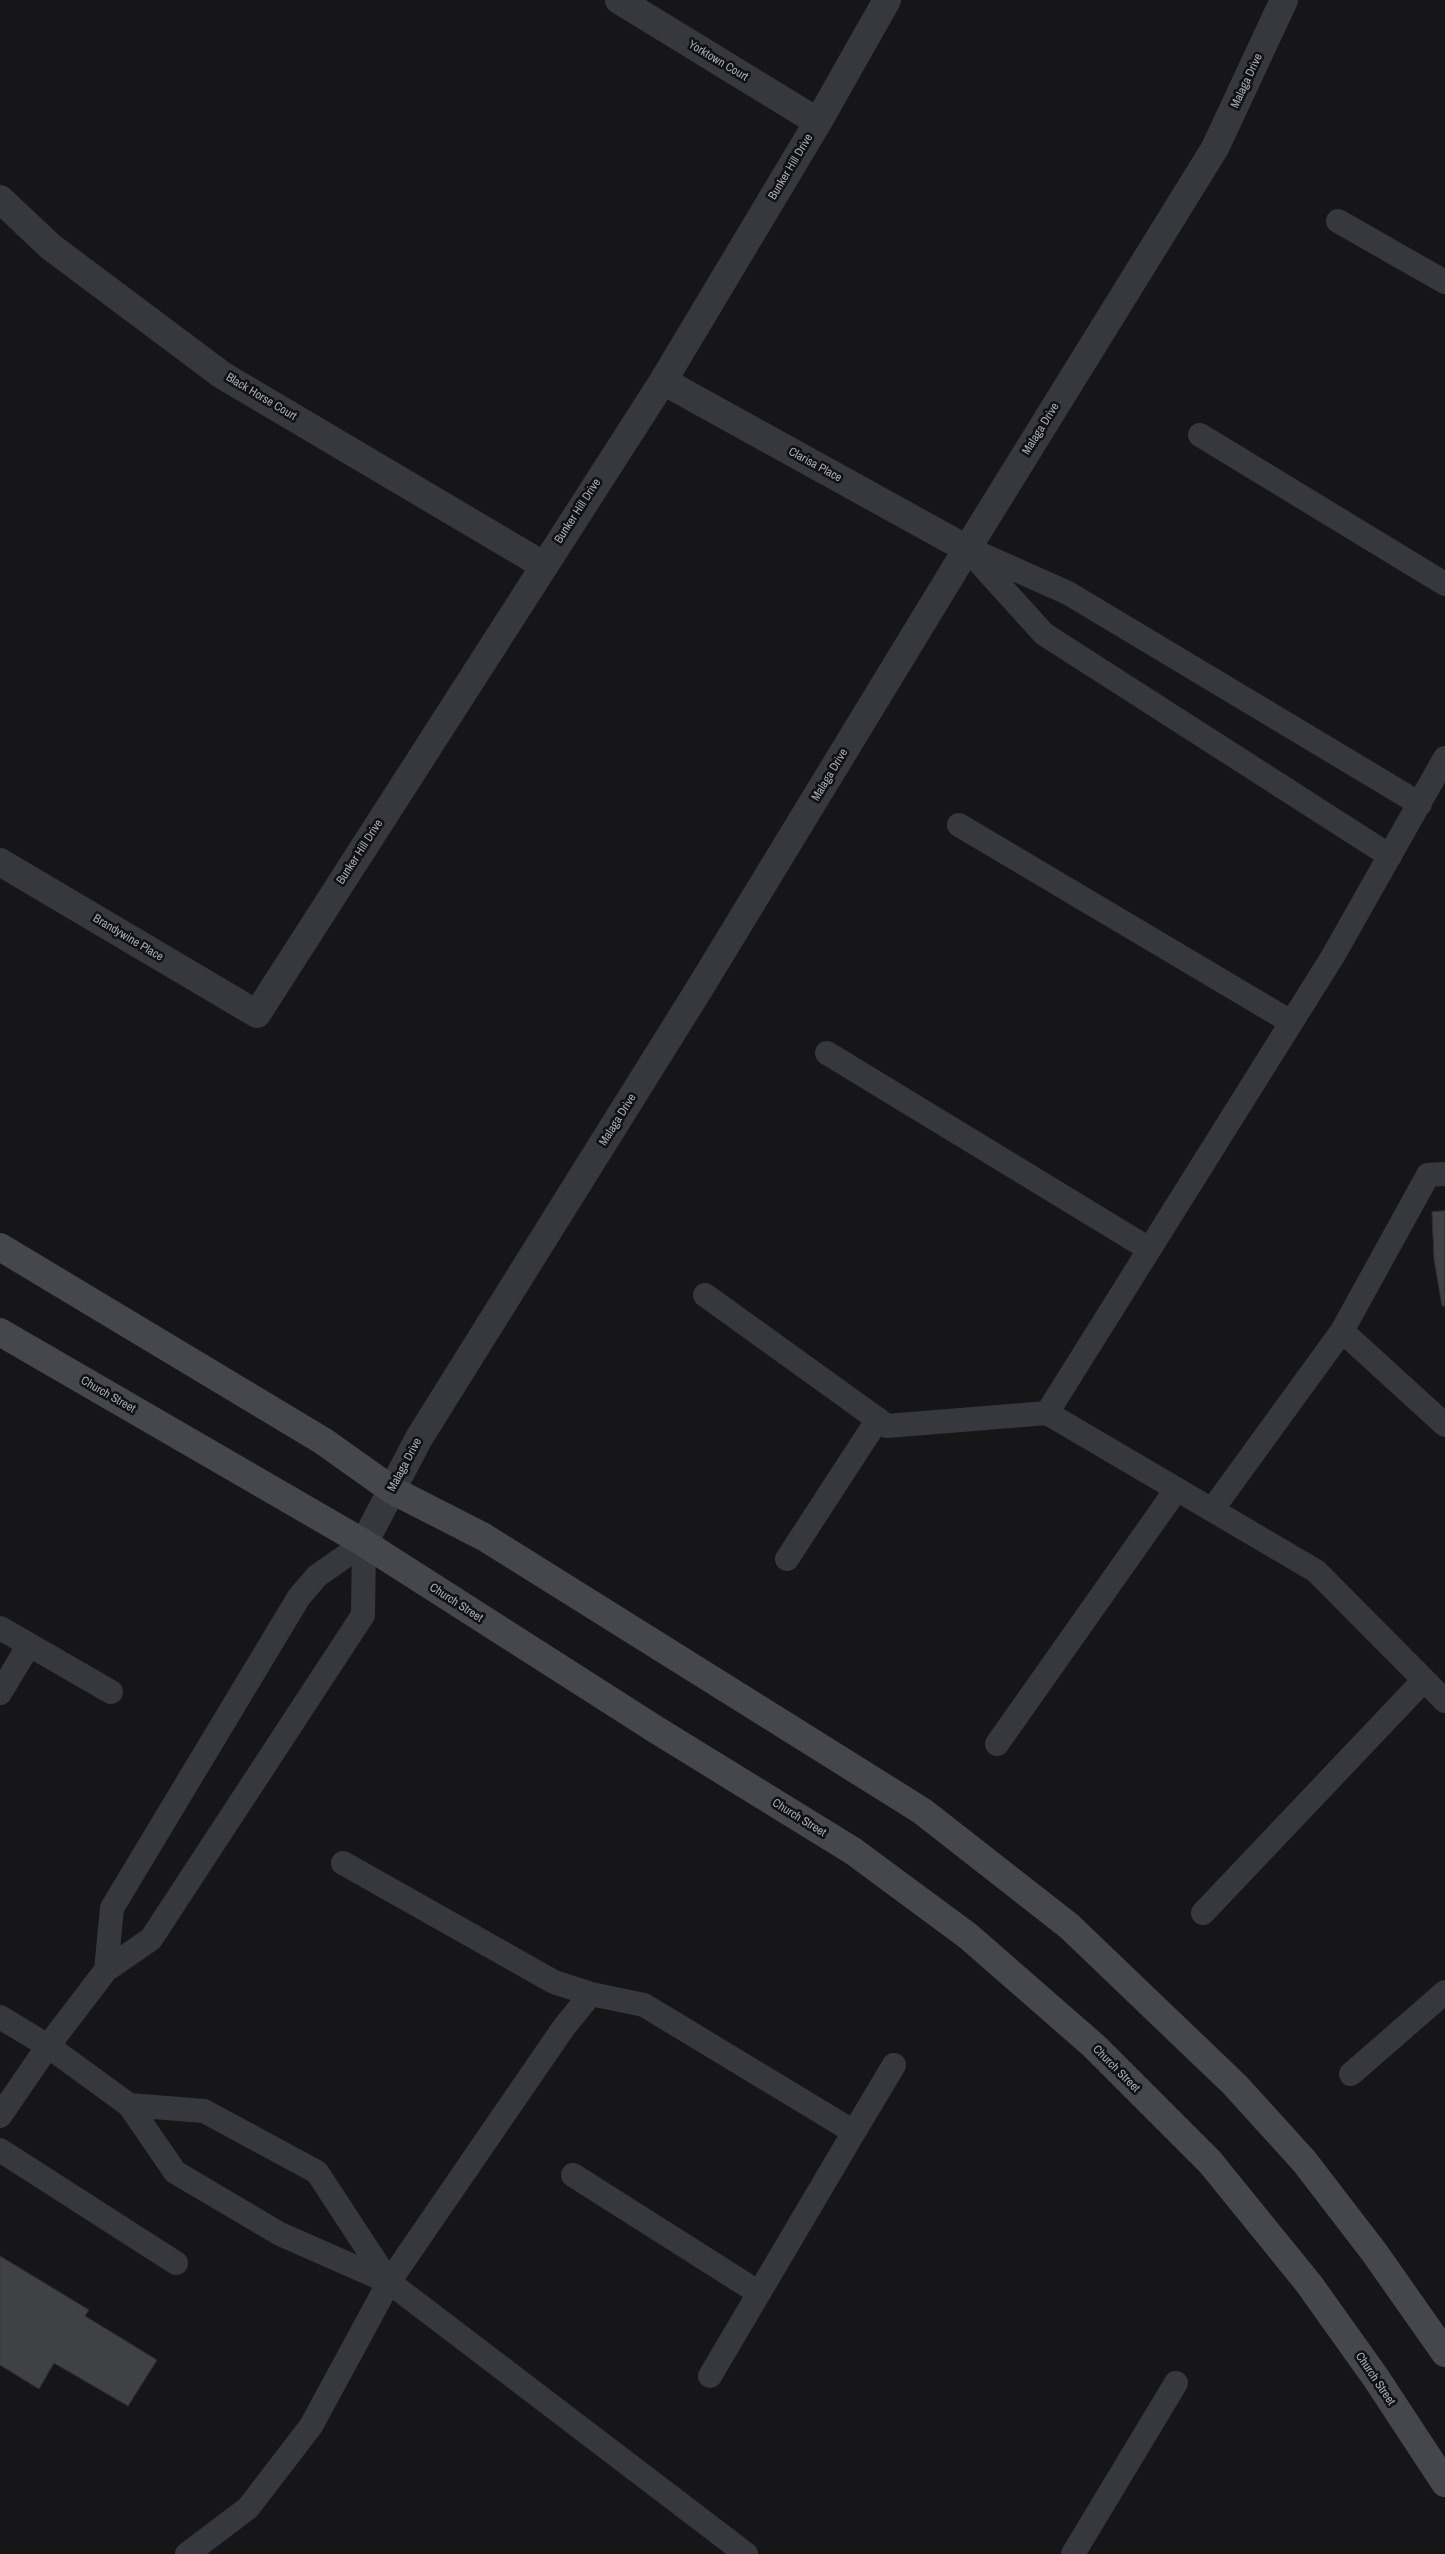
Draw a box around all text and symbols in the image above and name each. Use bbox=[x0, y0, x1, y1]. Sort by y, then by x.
street label: Yorktown Court bbox=[686, 38, 750, 84]
street label: Malaga Drive bbox=[1228, 51, 1266, 111]
street label: Bunker Hill Drive bbox=[766, 131, 816, 203]
street label: Black Horse Court bbox=[223, 370, 299, 424]
street label: Malaga Drive bbox=[1019, 400, 1063, 458]
street label: Clarisa Place bbox=[786, 445, 844, 485]
street label: Bunker Hill Drive bbox=[552, 476, 604, 546]
street label: Malaga Drive bbox=[809, 746, 851, 804]
street label: Bunker Hill Drive bbox=[334, 817, 386, 887]
street label: Brandywine Place bbox=[90, 911, 166, 965]
street label: Malaga Drive bbox=[596, 1091, 640, 1149]
street label: Church Street bbox=[78, 1374, 138, 1416]
street label: Malaga Drive bbox=[385, 1436, 425, 1494]
street label: Church Street bbox=[427, 1580, 485, 1626]
street label: Church Street bbox=[769, 1796, 829, 1840]
street label: Church Street bbox=[1089, 2042, 1143, 2096]
street label: Church Street bbox=[1352, 2350, 1398, 2408]

